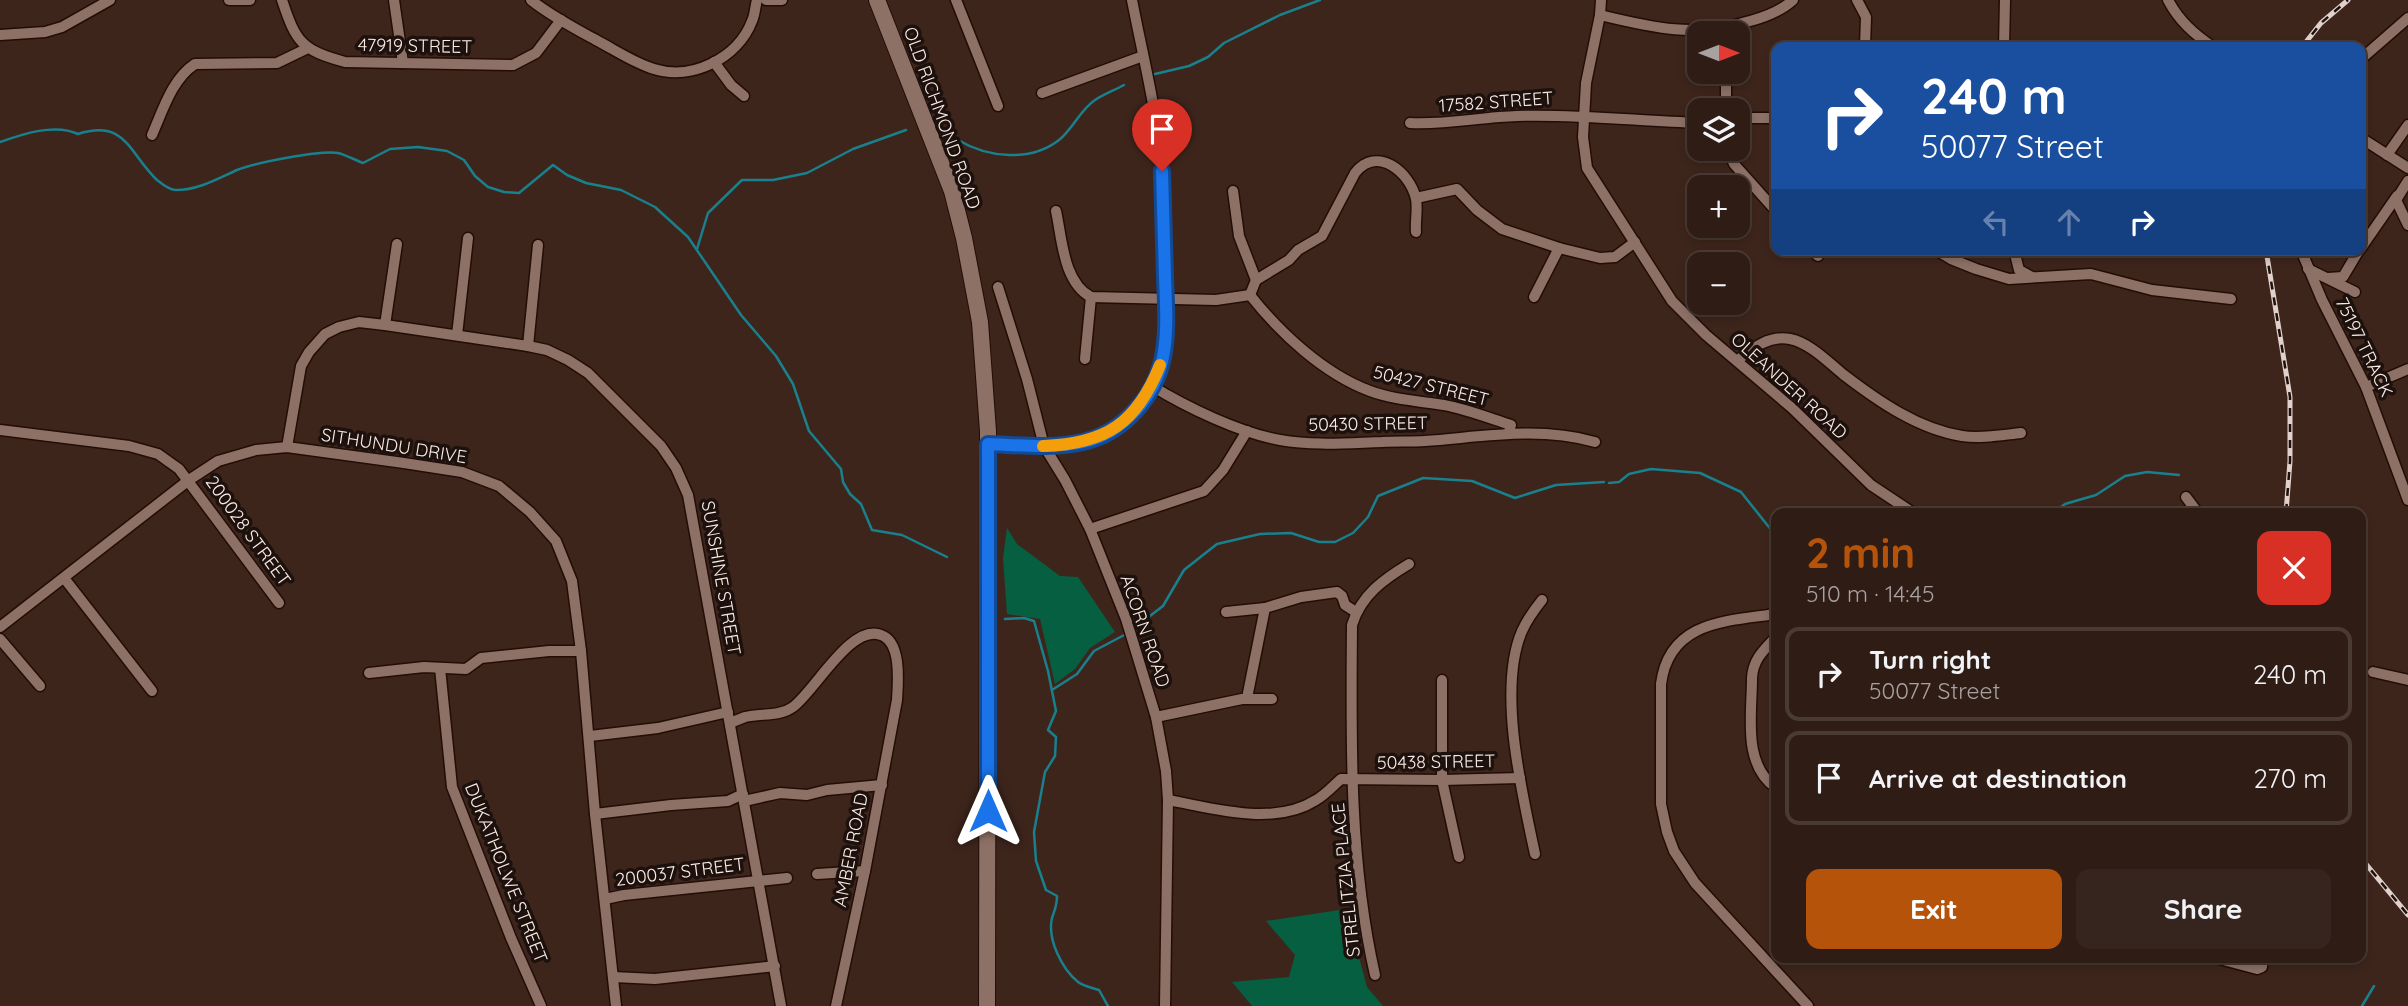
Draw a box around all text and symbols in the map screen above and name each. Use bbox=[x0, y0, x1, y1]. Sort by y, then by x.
north arrow bbox=[1687, 21, 1750, 84]
map controls bbox=[1687, 21, 1750, 315]
street label: OLD RICHMOND ROAD bbox=[899, 24, 986, 212]
street label: 47919 STREET bbox=[358, 33, 472, 58]
text: 240 m bbox=[1921, 65, 2067, 126]
icon: right bbox=[1806, 70, 1897, 161]
street label: 17582 STREET bbox=[1438, 86, 1554, 117]
button: layers bbox=[1687, 98, 1750, 161]
pin bbox=[1132, 99, 1192, 171]
icon: arrive bbox=[1143, 110, 1181, 148]
text: 50077 Street bbox=[1921, 126, 2104, 166]
button: + bbox=[1687, 175, 1750, 238]
icon: left bbox=[1977, 203, 2015, 241]
icon: ahead bbox=[2050, 203, 2088, 241]
icon: right bbox=[2123, 203, 2161, 241]
button: − bbox=[1687, 252, 1750, 315]
street label: 75197 TRACK bbox=[2330, 293, 2398, 400]
street label: OLEANDER ROAD bbox=[1726, 327, 1852, 444]
street label: 50427 STREET bbox=[1371, 360, 1491, 411]
street label: 50430 STREET bbox=[1308, 411, 1428, 436]
street label: SITHUNDU DRIVE bbox=[320, 423, 468, 468]
street label: 200028 STREET bbox=[201, 471, 296, 591]
street label: SUNSHINE STREET bbox=[697, 499, 746, 657]
text: 2 min bbox=[1806, 526, 1915, 579]
button: close bbox=[2257, 531, 2331, 605]
street label: ACORN ROAD bbox=[1115, 572, 1175, 690]
text: 510 m · 14:45 bbox=[1806, 579, 1934, 608]
text: Turn right bbox=[1869, 643, 1991, 676]
icon: right bbox=[1810, 655, 1848, 693]
text: 240 m bbox=[2253, 658, 2327, 691]
text: 50077 Street bbox=[1869, 676, 2000, 705]
street label: 50438 STREET bbox=[1377, 749, 1496, 774]
icon: arrive bbox=[1810, 759, 1848, 797]
text: Arrive at destination bbox=[1869, 762, 2127, 795]
text: 270 m bbox=[2253, 762, 2327, 795]
position arrow bbox=[951, 774, 1025, 848]
street label: DUKATHOLWE STREET bbox=[460, 779, 553, 966]
street label: AMBER ROAD bbox=[828, 791, 873, 909]
street label: STRELITZIA PLACE bbox=[1326, 802, 1365, 958]
street label: 200037 STREET bbox=[614, 852, 746, 891]
button: Exit bbox=[1806, 869, 2062, 949]
button: Share bbox=[2076, 869, 2331, 949]

